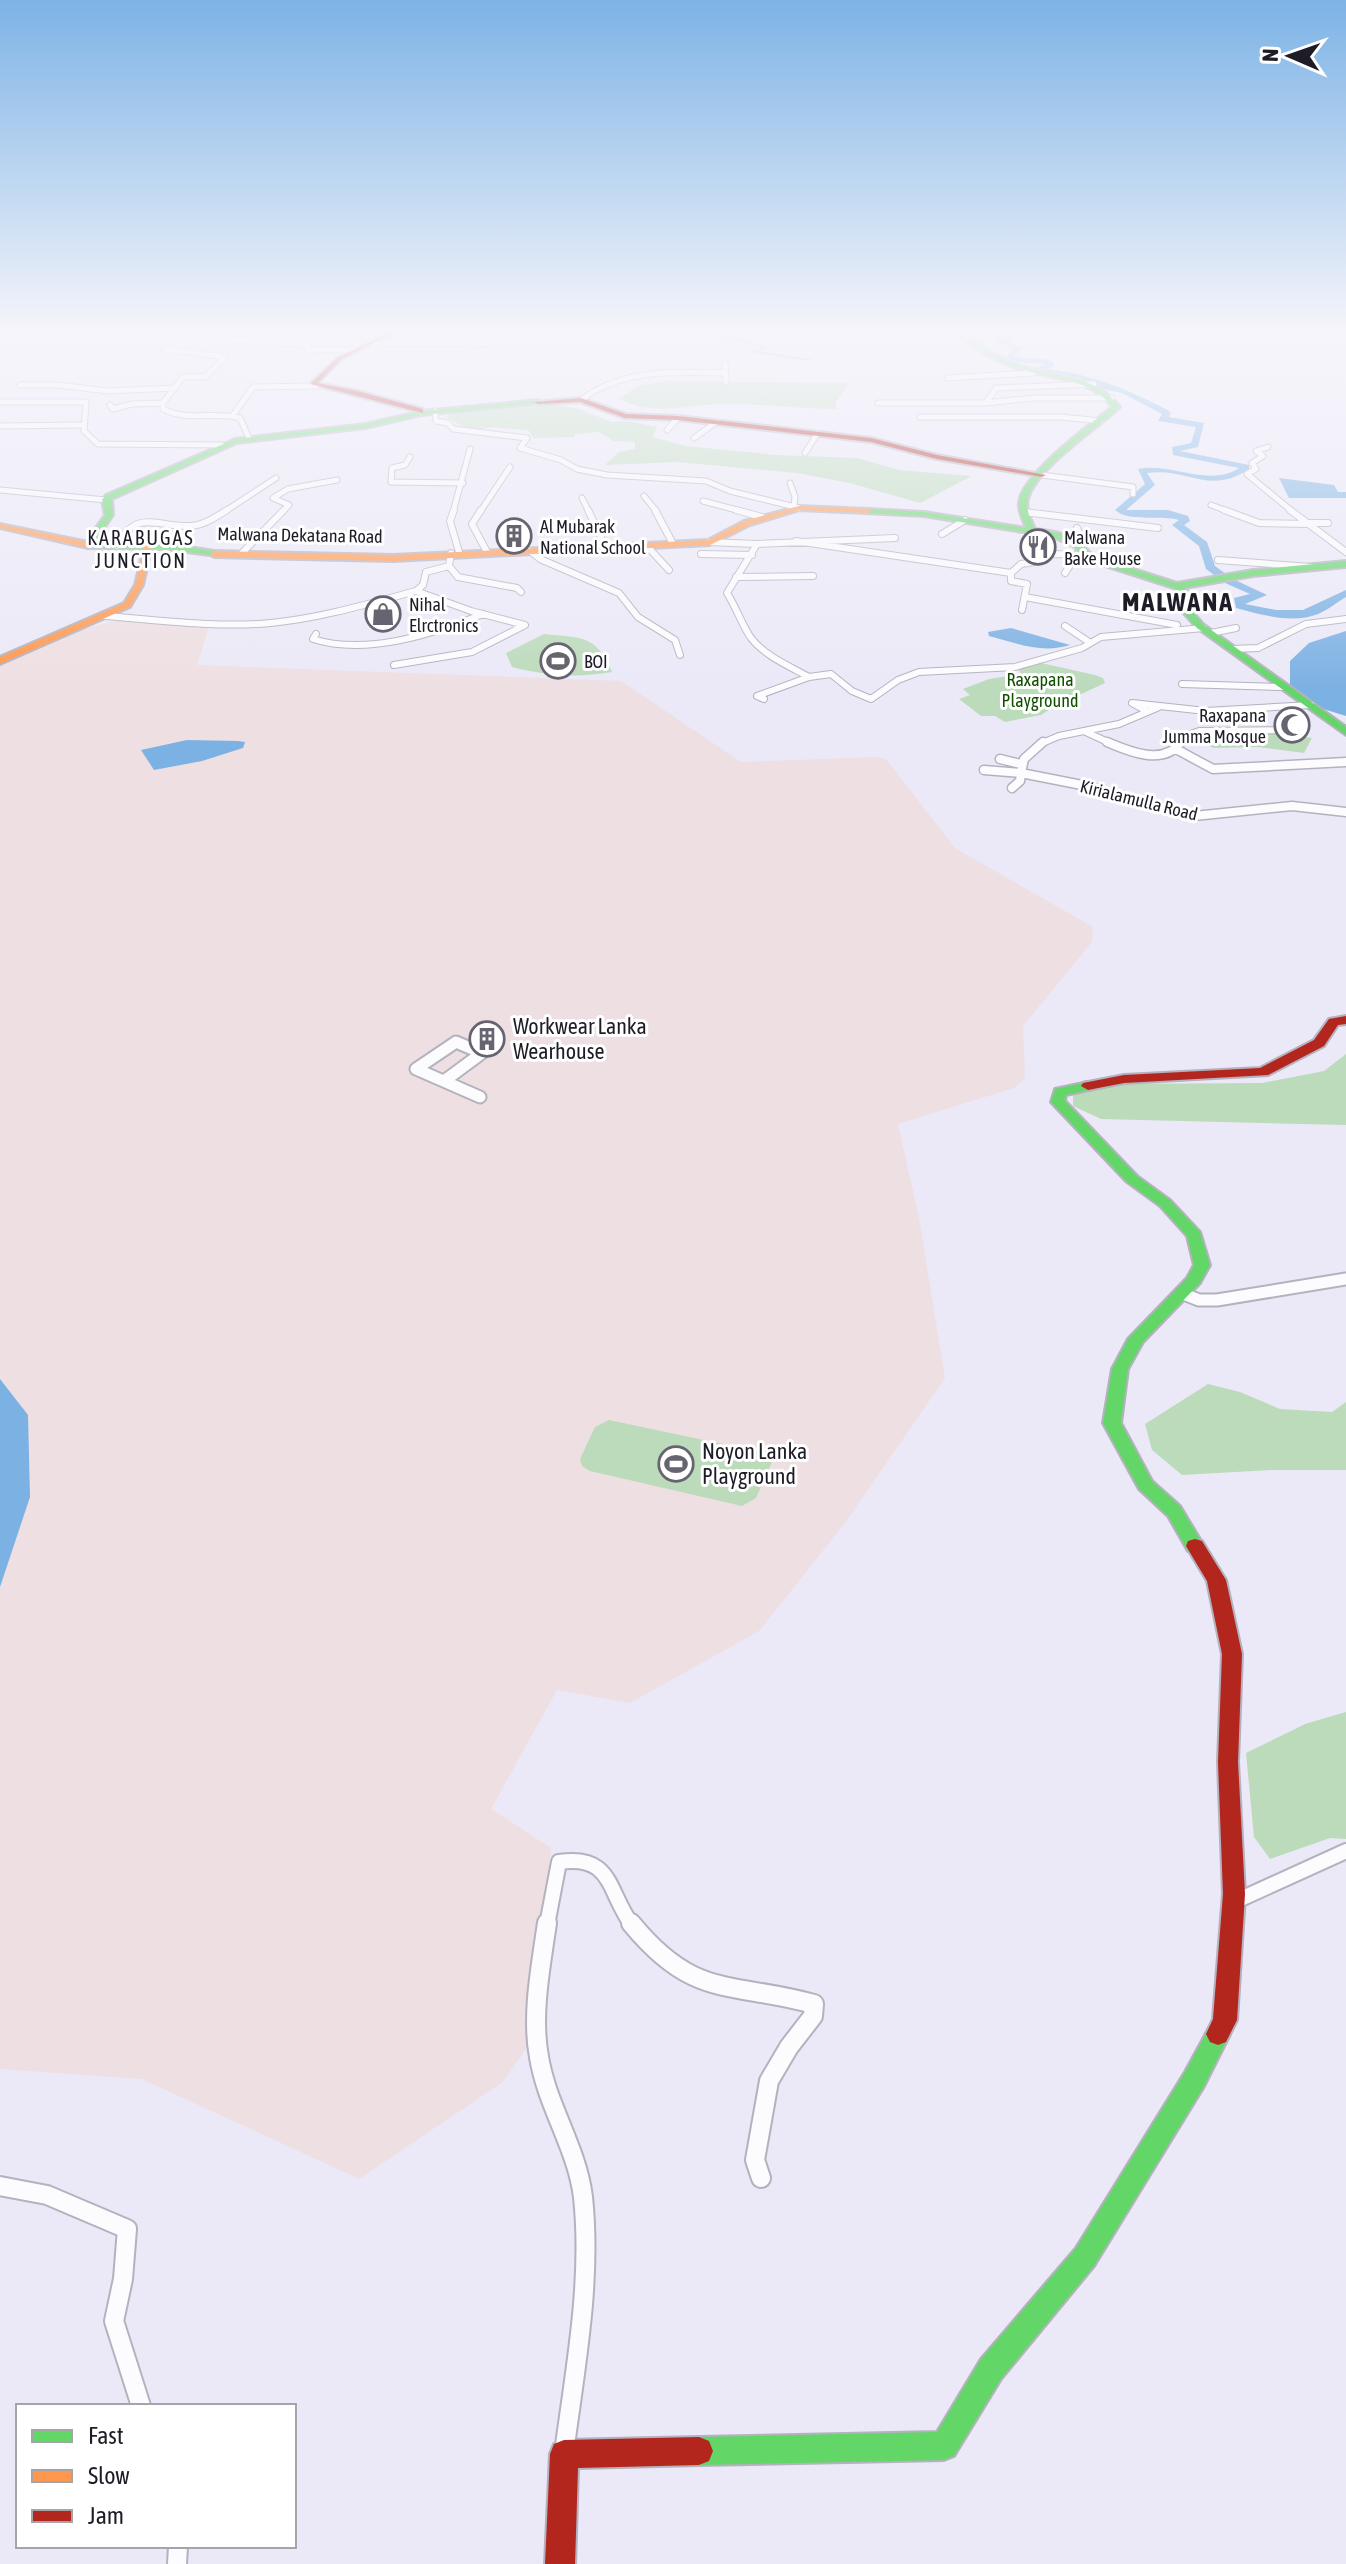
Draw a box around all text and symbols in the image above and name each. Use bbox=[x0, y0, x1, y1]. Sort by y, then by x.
north arrow bbox=[1250, 16, 1330, 96]
text: N bbox=[1257, 48, 1283, 62]
place label: Al Mubarak National School bbox=[540, 516, 646, 558]
building icon: Al Mubarak National School bbox=[495, 517, 533, 555]
street label: Malwana Dekatana Road bbox=[217, 523, 383, 547]
district label: KARABUGAS JUNCTION bbox=[87, 526, 195, 572]
place label: Malwana Bake House bbox=[1064, 527, 1141, 569]
restaurant icon: Malwana Bake House bbox=[1019, 528, 1057, 566]
district label: MALWANA bbox=[1122, 587, 1234, 617]
place label: Nihal Elrctronics bbox=[409, 594, 478, 636]
shop icon: Nihal Elrctronics bbox=[364, 595, 402, 633]
sports icon: BOI bbox=[539, 642, 577, 680]
place label: BOI bbox=[584, 651, 608, 672]
park label: Raxapana Playground bbox=[1002, 669, 1078, 711]
place label: Raxapana Jumma Mosque bbox=[1163, 705, 1266, 747]
mosque icon: Raxapana Jumma Mosque bbox=[1273, 706, 1311, 744]
street label: Kirialamulla Road bbox=[1078, 775, 1200, 825]
place label: Workwear Lanka Wearhouse bbox=[513, 1013, 647, 1064]
building icon: Workwear Lanka Wearhouse bbox=[468, 1020, 506, 1058]
place label: Noyon Lanka Playground bbox=[702, 1438, 807, 1489]
sports icon: Noyon Lanka Playground bbox=[657, 1445, 695, 1483]
legend bbox=[16, 2404, 296, 2548]
text: Fast bbox=[88, 2422, 124, 2449]
text: Slow bbox=[88, 2462, 130, 2489]
text: Jam bbox=[88, 2502, 124, 2529]

